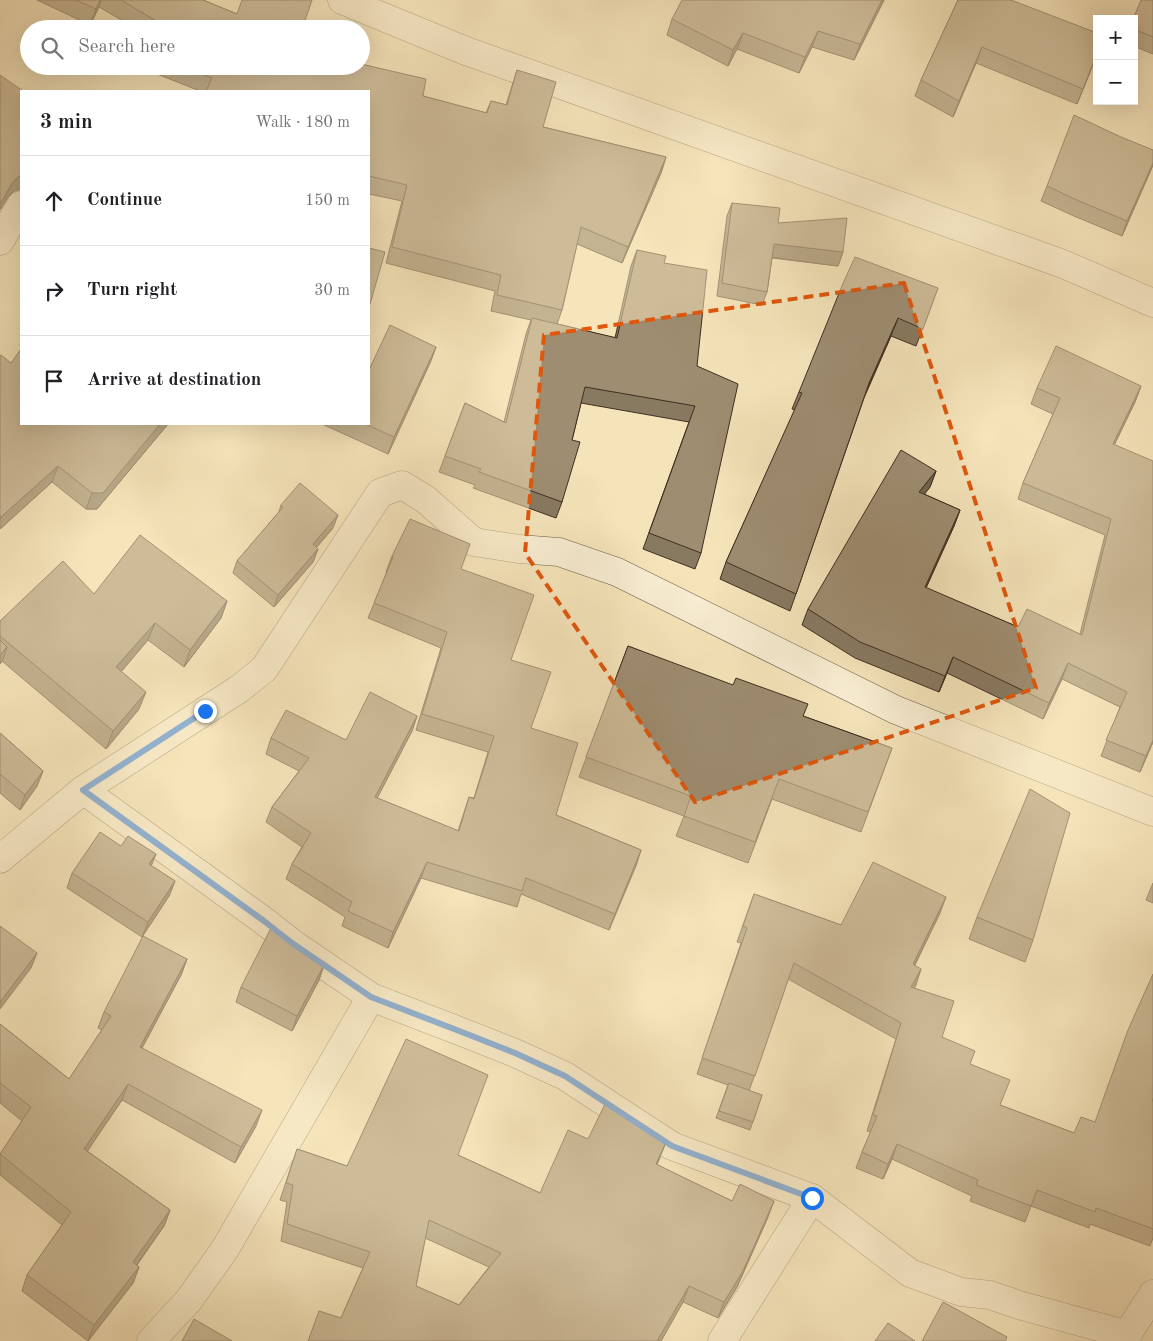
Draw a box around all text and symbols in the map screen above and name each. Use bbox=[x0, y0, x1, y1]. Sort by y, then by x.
map controls bbox=[1093, 15, 1138, 105]
button: + bbox=[1093, 15, 1138, 60]
search box bbox=[20, 20, 370, 75]
icon: search bbox=[38, 34, 66, 62]
text: Search here bbox=[78, 38, 175, 57]
button: − bbox=[1093, 60, 1138, 105]
text: 3 min bbox=[40, 112, 93, 133]
text: Walk · 180 m bbox=[255, 115, 350, 131]
icon: ahead bbox=[40, 187, 68, 215]
text: Continue bbox=[87, 191, 162, 210]
text: 150 m bbox=[305, 193, 350, 209]
icon: right bbox=[40, 277, 68, 305]
text: Turn right bbox=[87, 281, 177, 300]
text: 30 m bbox=[314, 283, 350, 299]
icon: arrive bbox=[40, 367, 68, 395]
text: Arrive at destination bbox=[87, 371, 261, 390]
route end bbox=[194, 700, 217, 723]
route start bbox=[801, 1187, 824, 1210]

